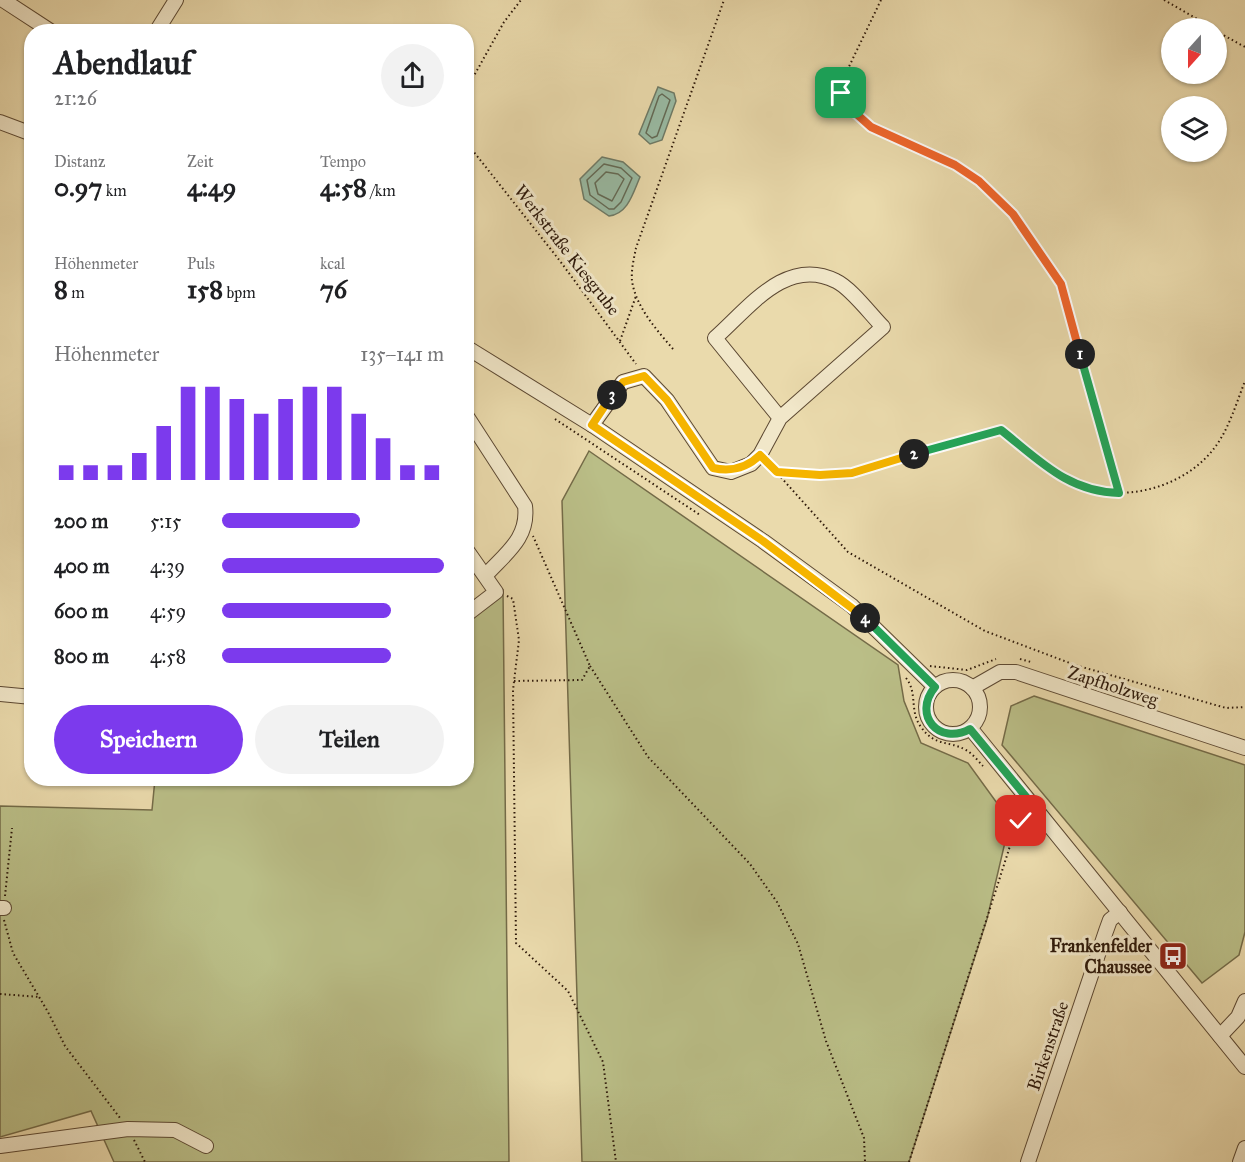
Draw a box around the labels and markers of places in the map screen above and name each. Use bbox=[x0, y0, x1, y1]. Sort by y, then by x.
pin bbox=[815, 67, 866, 118]
pin: 1 bbox=[1065, 339, 1095, 369]
pin: 3 bbox=[597, 380, 627, 410]
pin: 2 bbox=[899, 439, 929, 469]
pin: 4 bbox=[850, 603, 880, 633]
pin bbox=[995, 795, 1046, 846]
place label: Frankenfelder Chaussee bbox=[1050, 935, 1153, 978]
bus stop icon: Frankenfelder Chaussee bbox=[1157, 940, 1189, 972]

